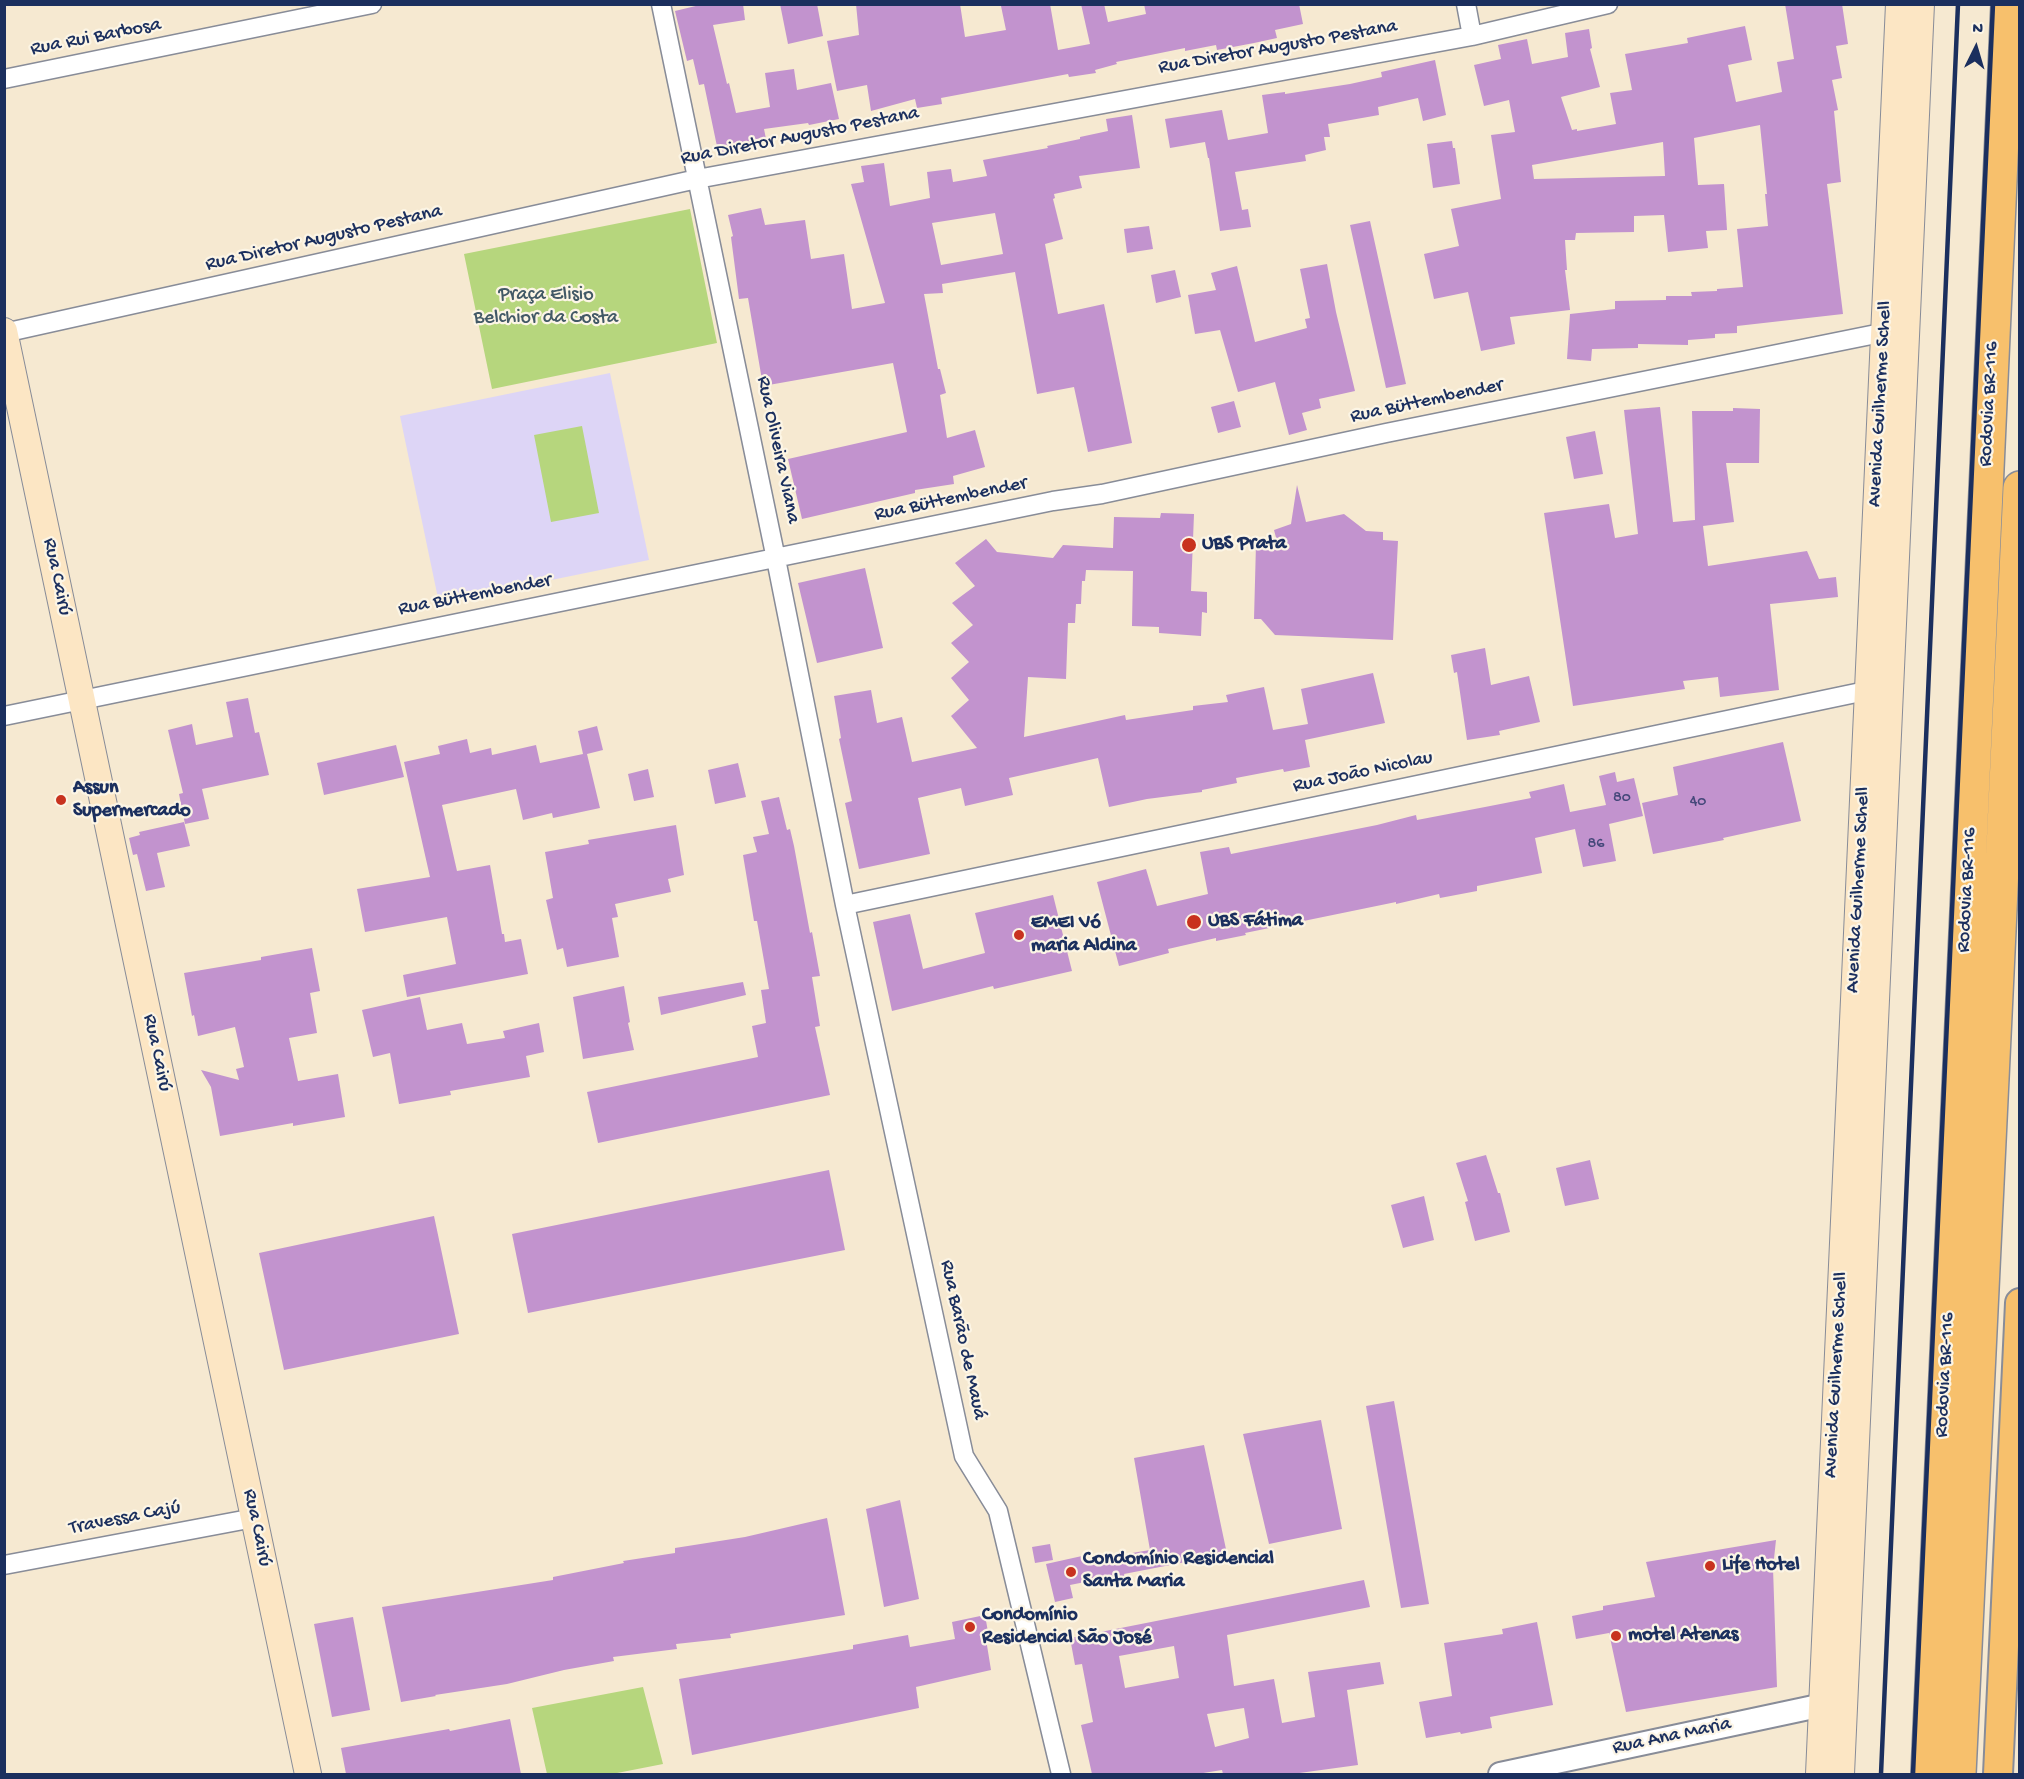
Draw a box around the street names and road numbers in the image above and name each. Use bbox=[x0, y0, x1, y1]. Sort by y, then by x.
street label: Rua Rui Barbosa bbox=[29, 14, 163, 62]
street label: Rua Diretor Augusto Pestana bbox=[1157, 15, 1399, 81]
street label: Rua Diretor Augusto Pestana bbox=[679, 102, 921, 172]
street label: Rua Diretor Augusto Pestana bbox=[203, 200, 445, 278]
street label: Avenida Guilherme Schell bbox=[1864, 300, 1898, 508]
street label: Rodovia BR-116 bbox=[1975, 341, 2005, 467]
street label: Rua Oliveira Viana bbox=[750, 374, 804, 526]
street label: Rua Büttembender bbox=[1348, 374, 1506, 430]
street label: Rua Büttembender bbox=[872, 472, 1030, 528]
street label: Rua Cairú bbox=[36, 536, 76, 618]
street label: Rua Büttembender bbox=[396, 569, 554, 623]
street label: Rua João Nicolau bbox=[1291, 746, 1435, 800]
street label: Avenida Guilherme Schell bbox=[1842, 786, 1876, 994]
street label: Rodovia BR-116 bbox=[1953, 827, 1983, 953]
street label: Rua Cairú bbox=[136, 1012, 176, 1094]
street label: Rua Barão de Mauá bbox=[933, 1258, 991, 1422]
street label: Avenida Guilherme Schell bbox=[1820, 1271, 1854, 1479]
street label: Rodovia BR-116 bbox=[1931, 1312, 1961, 1438]
street label: Rua Cairú bbox=[236, 1487, 276, 1569]
street label: Travessa Cajú bbox=[67, 1496, 183, 1542]
street label: Rua Ana Maria bbox=[1611, 1713, 1733, 1761]

